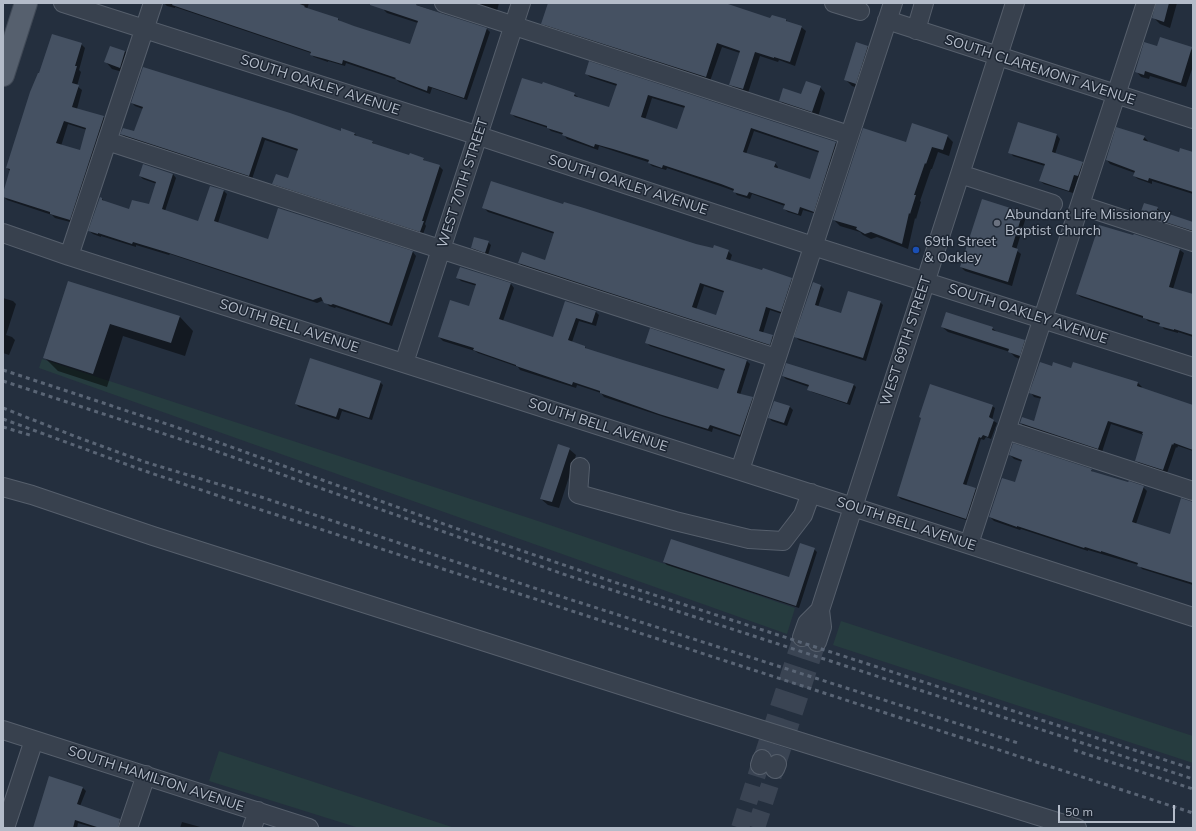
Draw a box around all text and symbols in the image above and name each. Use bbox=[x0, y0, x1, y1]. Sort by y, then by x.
street label: SOUTH CLAREMONT AVENUE bbox=[943, 31, 1137, 109]
street label: SOUTH OAKLEY AVENUE bbox=[238, 51, 402, 119]
street label: WEST 70TH STREET bbox=[434, 116, 492, 250]
street label: SOUTH OAKLEY AVENUE bbox=[546, 151, 710, 219]
place label: Abundant Life Missionary Baptist Church bbox=[1005, 207, 1170, 240]
marker: Abundant Life Missionary Baptist Church bbox=[992, 218, 1002, 228]
place label: 69th Street & Oakley bbox=[924, 234, 996, 266]
marker: 69th Street & Oakley bbox=[911, 245, 921, 255]
street label: WEST 69TH STREET bbox=[877, 274, 935, 408]
street label: SOUTH OAKLEY AVENUE bbox=[946, 280, 1110, 348]
street label: SOUTH BELL AVENUE bbox=[217, 296, 361, 356]
street label: SOUTH BELL AVENUE bbox=[526, 395, 670, 455]
street label: SOUTH BELL AVENUE bbox=[834, 494, 978, 554]
street label: SOUTH HAMILTON AVENUE bbox=[66, 743, 246, 815]
scale bar bbox=[1060, 797, 1177, 823]
text: 50 m bbox=[1065, 804, 1093, 819]

